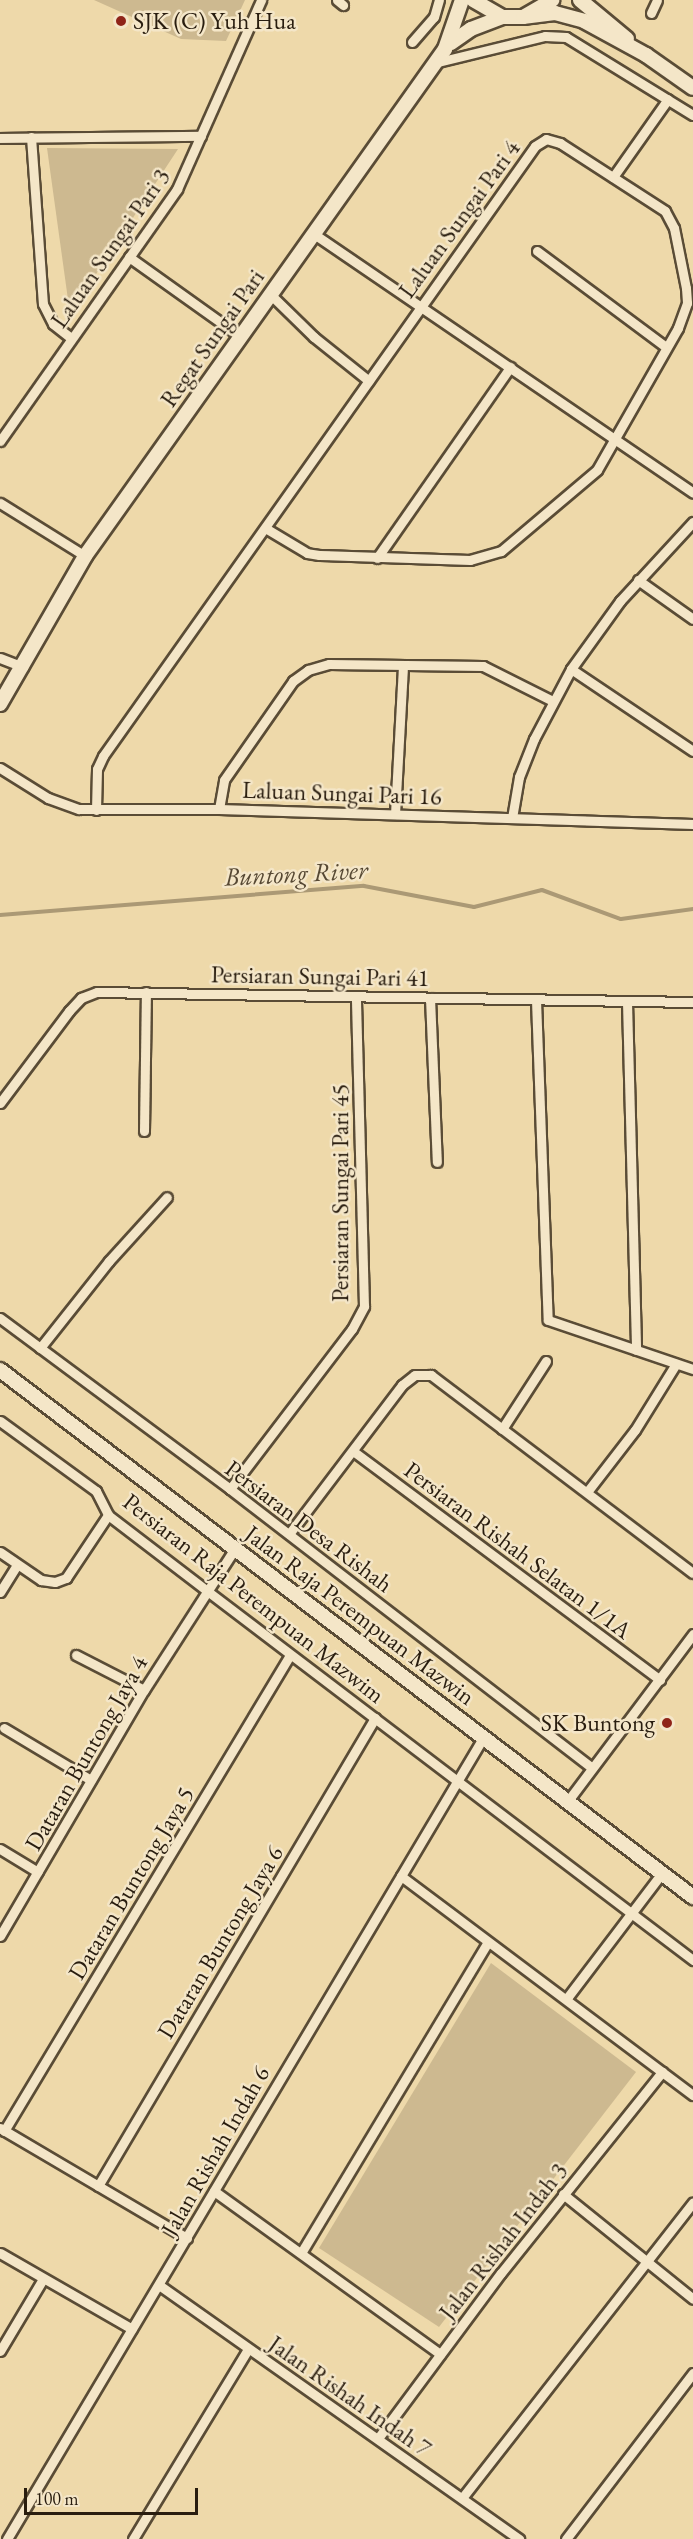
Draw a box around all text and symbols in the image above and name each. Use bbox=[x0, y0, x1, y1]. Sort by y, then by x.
place label: SJK (C) Yuh Hua bbox=[133, 7, 296, 35]
marker: SJK (C) Yuh Hua bbox=[114, 14, 128, 28]
street label: Laluan Sungai Pari 4 bbox=[392, 134, 526, 304]
street label: Laluan Sungai Pari 3 bbox=[44, 163, 176, 333]
street label: Regat Sungai Pari bbox=[154, 264, 270, 412]
street label: Laluan Sungai Pari 16 bbox=[242, 775, 442, 811]
water label: Buntong River bbox=[224, 855, 368, 893]
street label: Persiaran Sungai Pari 41 bbox=[211, 960, 429, 992]
street label: Persiaran Sungai Pari 45 bbox=[326, 1084, 354, 1302]
street label: Persiaran Desa Rishah bbox=[220, 1454, 398, 1598]
street label: Persiaran Rishah Selatan 1/1A bbox=[399, 1455, 637, 1645]
street label: Persiaran Raja Perempuan Mazwim bbox=[118, 1487, 390, 1709]
street label: Jalan Raja Perempuan Mazwin bbox=[239, 1519, 481, 1711]
street label: Dataran Buntong Jaya 4 bbox=[18, 1650, 154, 1856]
place label: SK Buntong bbox=[541, 1709, 655, 1737]
marker: SK Buntong bbox=[660, 1716, 674, 1730]
street label: Dataran Buntong Jaya 5 bbox=[62, 1781, 200, 1985]
street label: Dataran Buntong Jaya 6 bbox=[151, 1840, 289, 2044]
street label: Jalan Rishah Indah 6 bbox=[155, 2061, 275, 2241]
street label: Jalan Rishah Indah 3 bbox=[433, 2157, 573, 2325]
street label: Jalan Rishah Indah 7 bbox=[263, 2329, 437, 2463]
scale bar bbox=[27, 2476, 201, 2514]
text: 100 m bbox=[35, 2487, 79, 2510]

